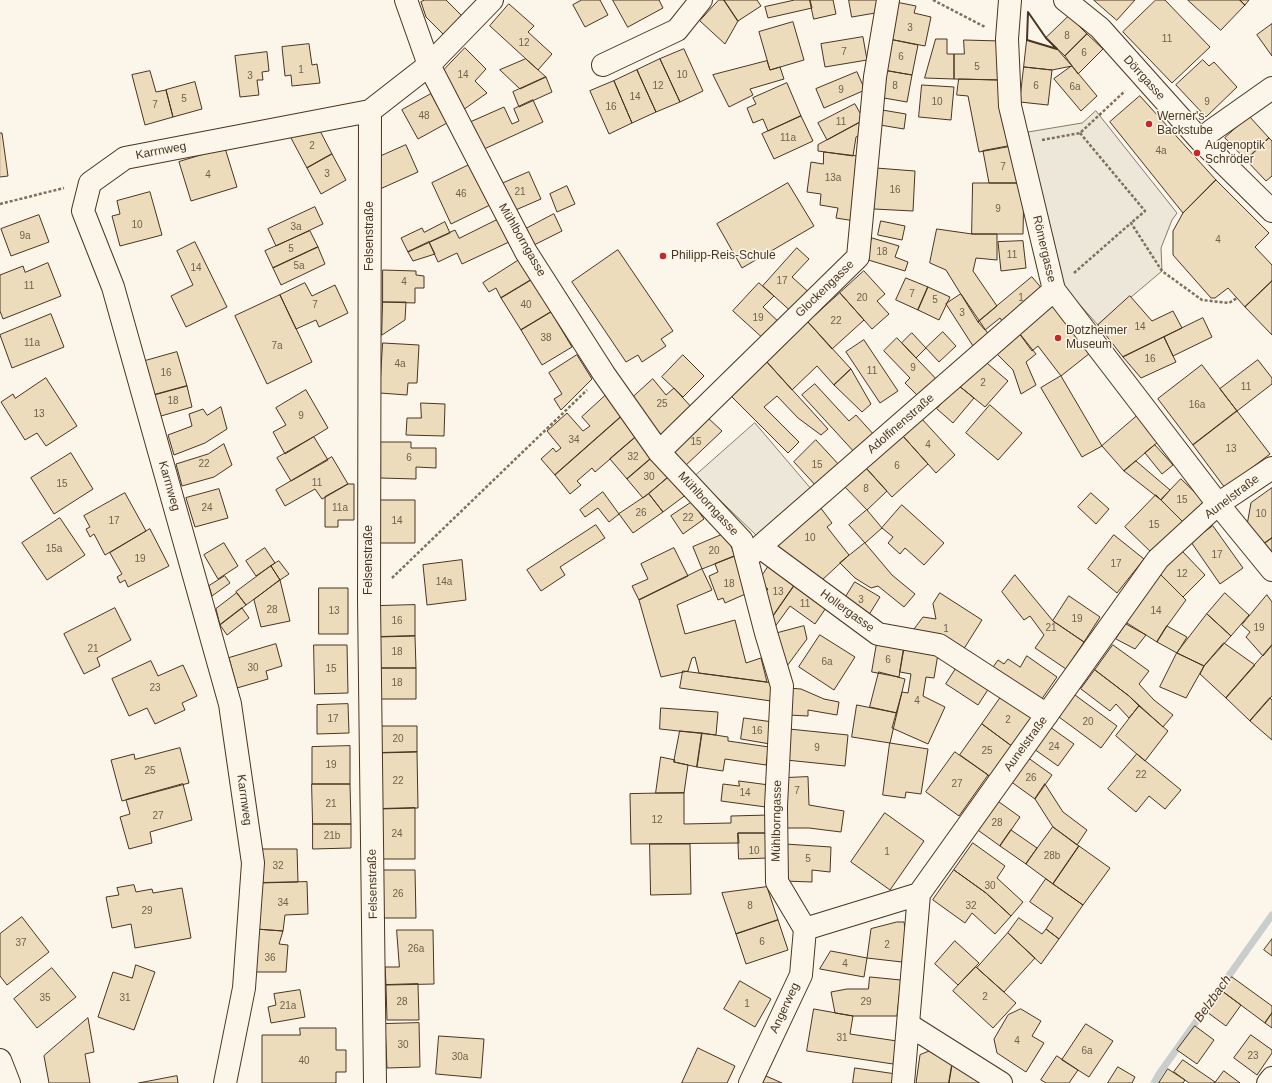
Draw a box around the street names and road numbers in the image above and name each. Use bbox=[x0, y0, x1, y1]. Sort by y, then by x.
street label: Dörrgasse bbox=[1120, 53, 1168, 103]
street label: Karrnweg bbox=[134, 139, 188, 163]
street label: Felsenstraße bbox=[363, 201, 377, 271]
street label: Mühlborngasse bbox=[495, 201, 549, 279]
street label: Römergasse bbox=[1029, 214, 1059, 284]
street label: Glockengasse bbox=[793, 257, 857, 321]
street label: Adolfinenstraße bbox=[865, 391, 937, 457]
street label: Karrnweg bbox=[155, 459, 183, 513]
street label: Mühlborngasse bbox=[675, 469, 741, 539]
street label: Aunelstraße bbox=[1202, 472, 1262, 522]
street label: Felsenstraße bbox=[362, 525, 376, 595]
street label: Hollergasse bbox=[817, 587, 877, 635]
street label: Aunelstraße bbox=[1001, 714, 1051, 774]
street label: Karrnweg bbox=[233, 774, 255, 826]
street label: Mühlborngasse bbox=[769, 780, 785, 862]
street label: Felsenstraße bbox=[365, 849, 381, 919]
street label: Angerweg bbox=[767, 980, 803, 1036]

